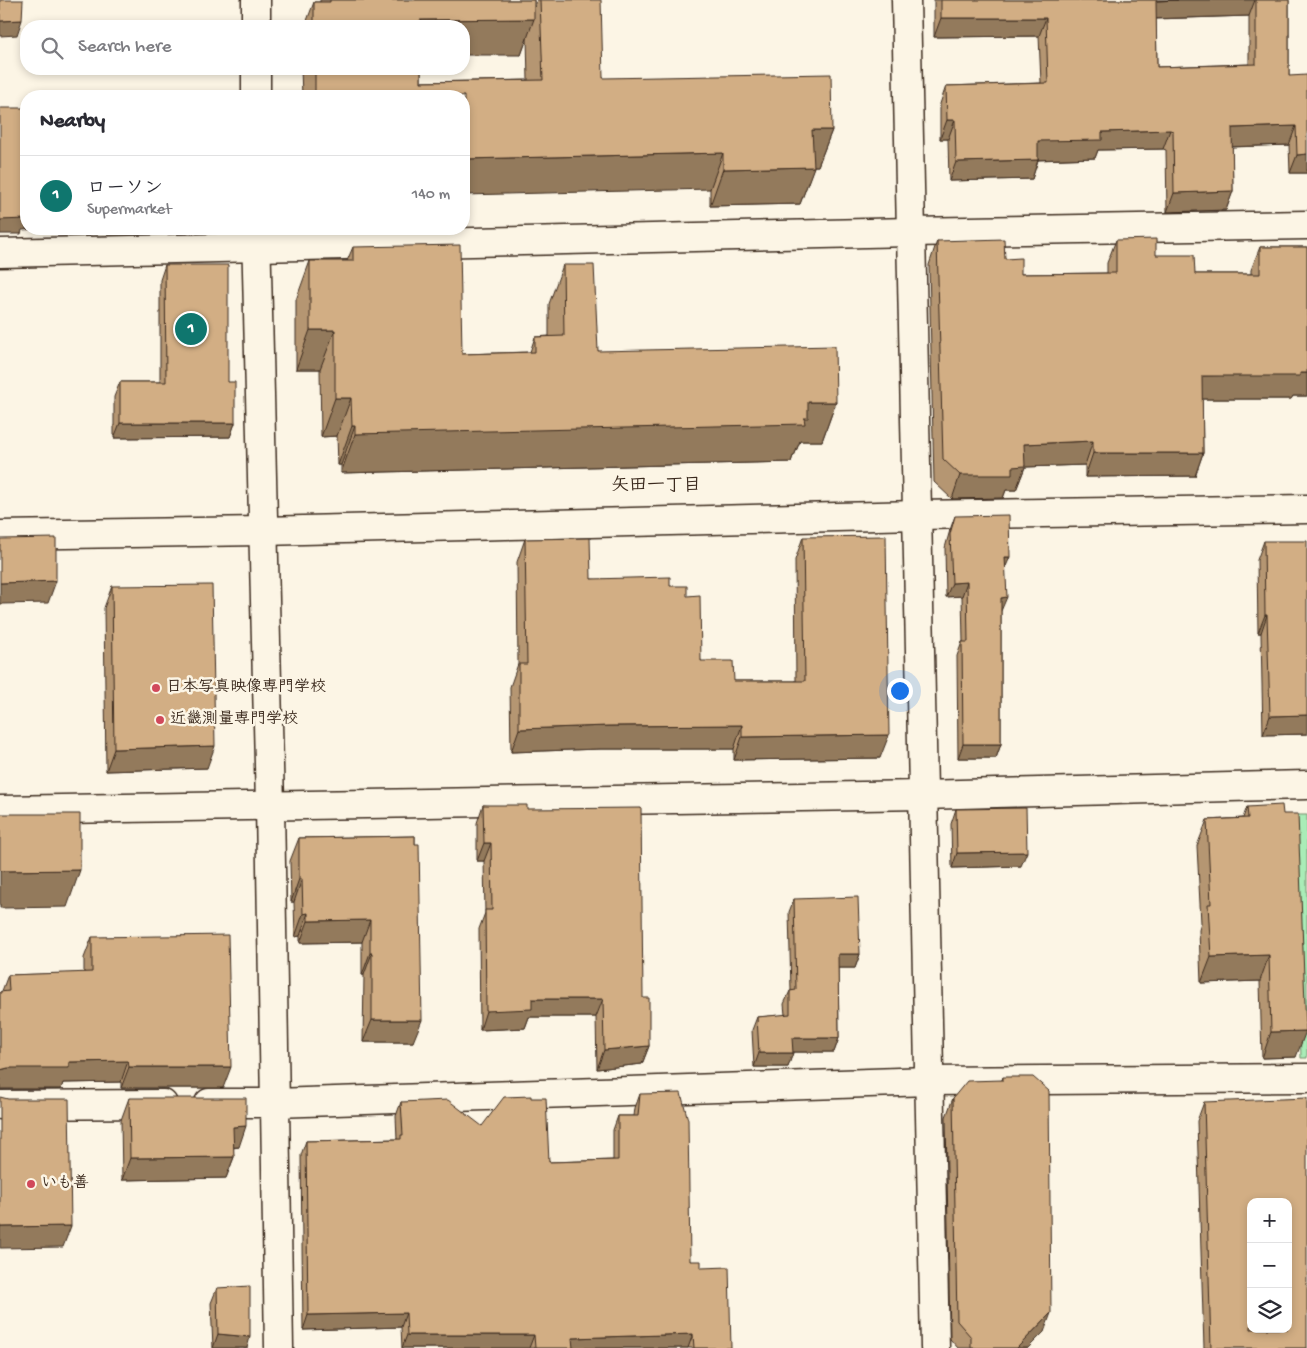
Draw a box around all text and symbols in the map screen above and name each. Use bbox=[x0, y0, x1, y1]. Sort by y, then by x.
search box bbox=[20, 20, 470, 75]
icon: search bbox=[38, 34, 66, 62]
text: Search here bbox=[78, 36, 172, 59]
text: Nearby bbox=[40, 110, 105, 135]
text: ローソン bbox=[87, 178, 163, 201]
text: 1 bbox=[53, 186, 59, 205]
text: 140 m bbox=[412, 186, 450, 205]
text: Supermarket bbox=[87, 201, 172, 220]
pin: 1 bbox=[175, 310, 207, 348]
district label: 矢田一丁目 bbox=[611, 475, 701, 497]
place label: 日本写真映像専門学校 bbox=[166, 677, 326, 698]
your location bbox=[887, 678, 913, 704]
marker: 日本写真映像専門学校 bbox=[150, 682, 162, 694]
place label: 近畿測量専門学校 bbox=[170, 709, 298, 730]
marker: 近畿測量専門学校 bbox=[154, 714, 166, 726]
place label: いも善 bbox=[41, 1173, 89, 1194]
marker: いも善 bbox=[25, 1178, 37, 1190]
map controls bbox=[1247, 1198, 1292, 1333]
button: + bbox=[1247, 1198, 1292, 1243]
button: − bbox=[1247, 1243, 1292, 1288]
button: layers bbox=[1247, 1288, 1292, 1333]

